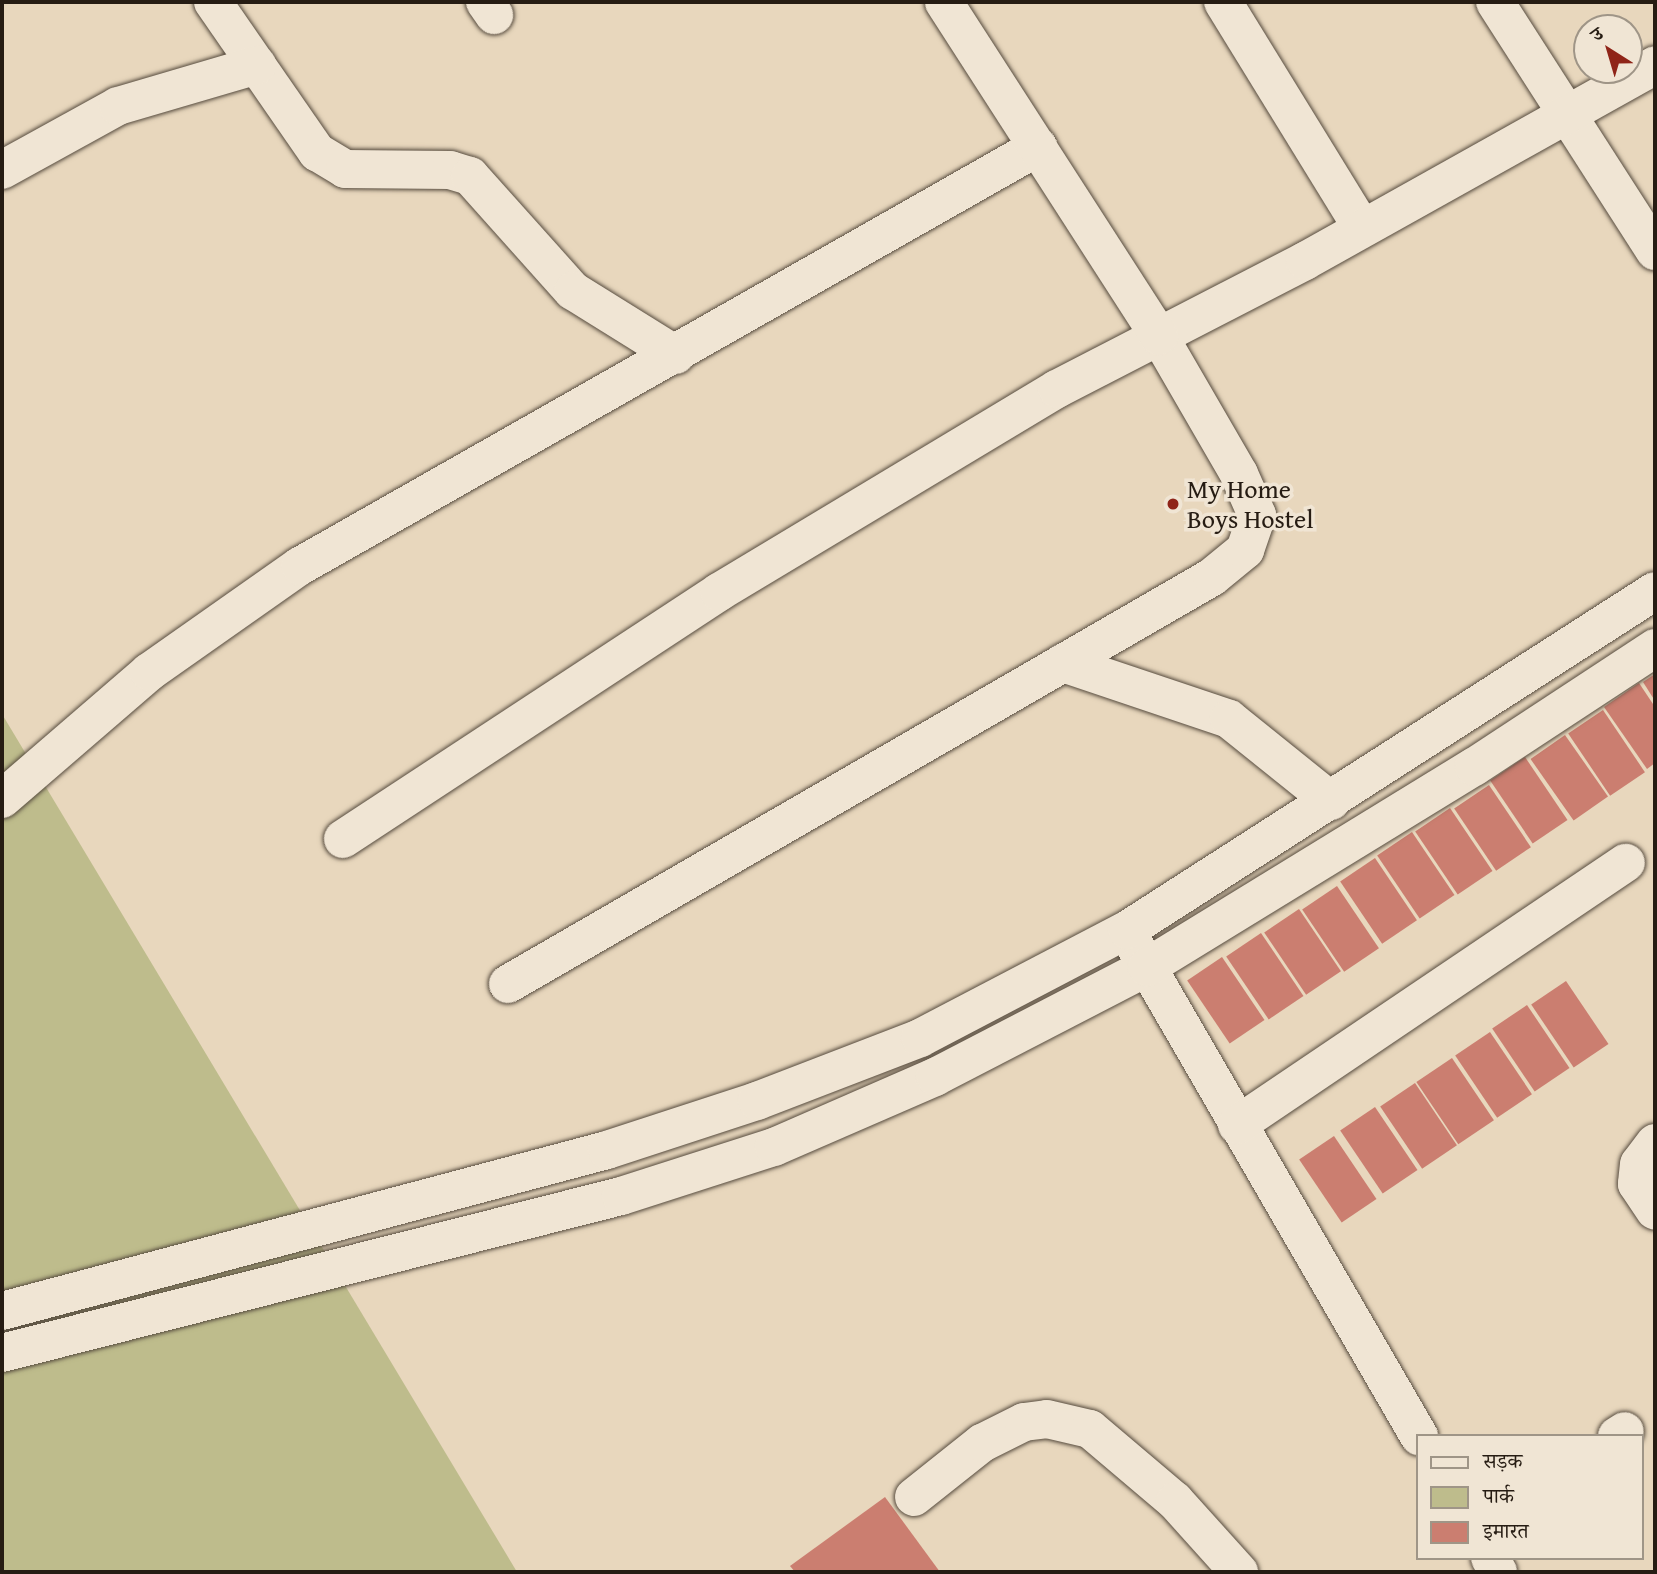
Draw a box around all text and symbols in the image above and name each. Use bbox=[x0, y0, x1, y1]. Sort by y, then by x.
north arrow bbox=[1573, 14, 1643, 84]
text: उ bbox=[1584, 20, 1609, 48]
place label: My Home Boys Hostel bbox=[1187, 473, 1314, 534]
marker: My Home Boys Hostel bbox=[1165, 496, 1181, 512]
legend bbox=[1416, 1434, 1643, 1560]
text: सड़क bbox=[1483, 1445, 1522, 1476]
text: पार्क bbox=[1483, 1480, 1514, 1511]
text: इमारत bbox=[1483, 1515, 1529, 1546]

